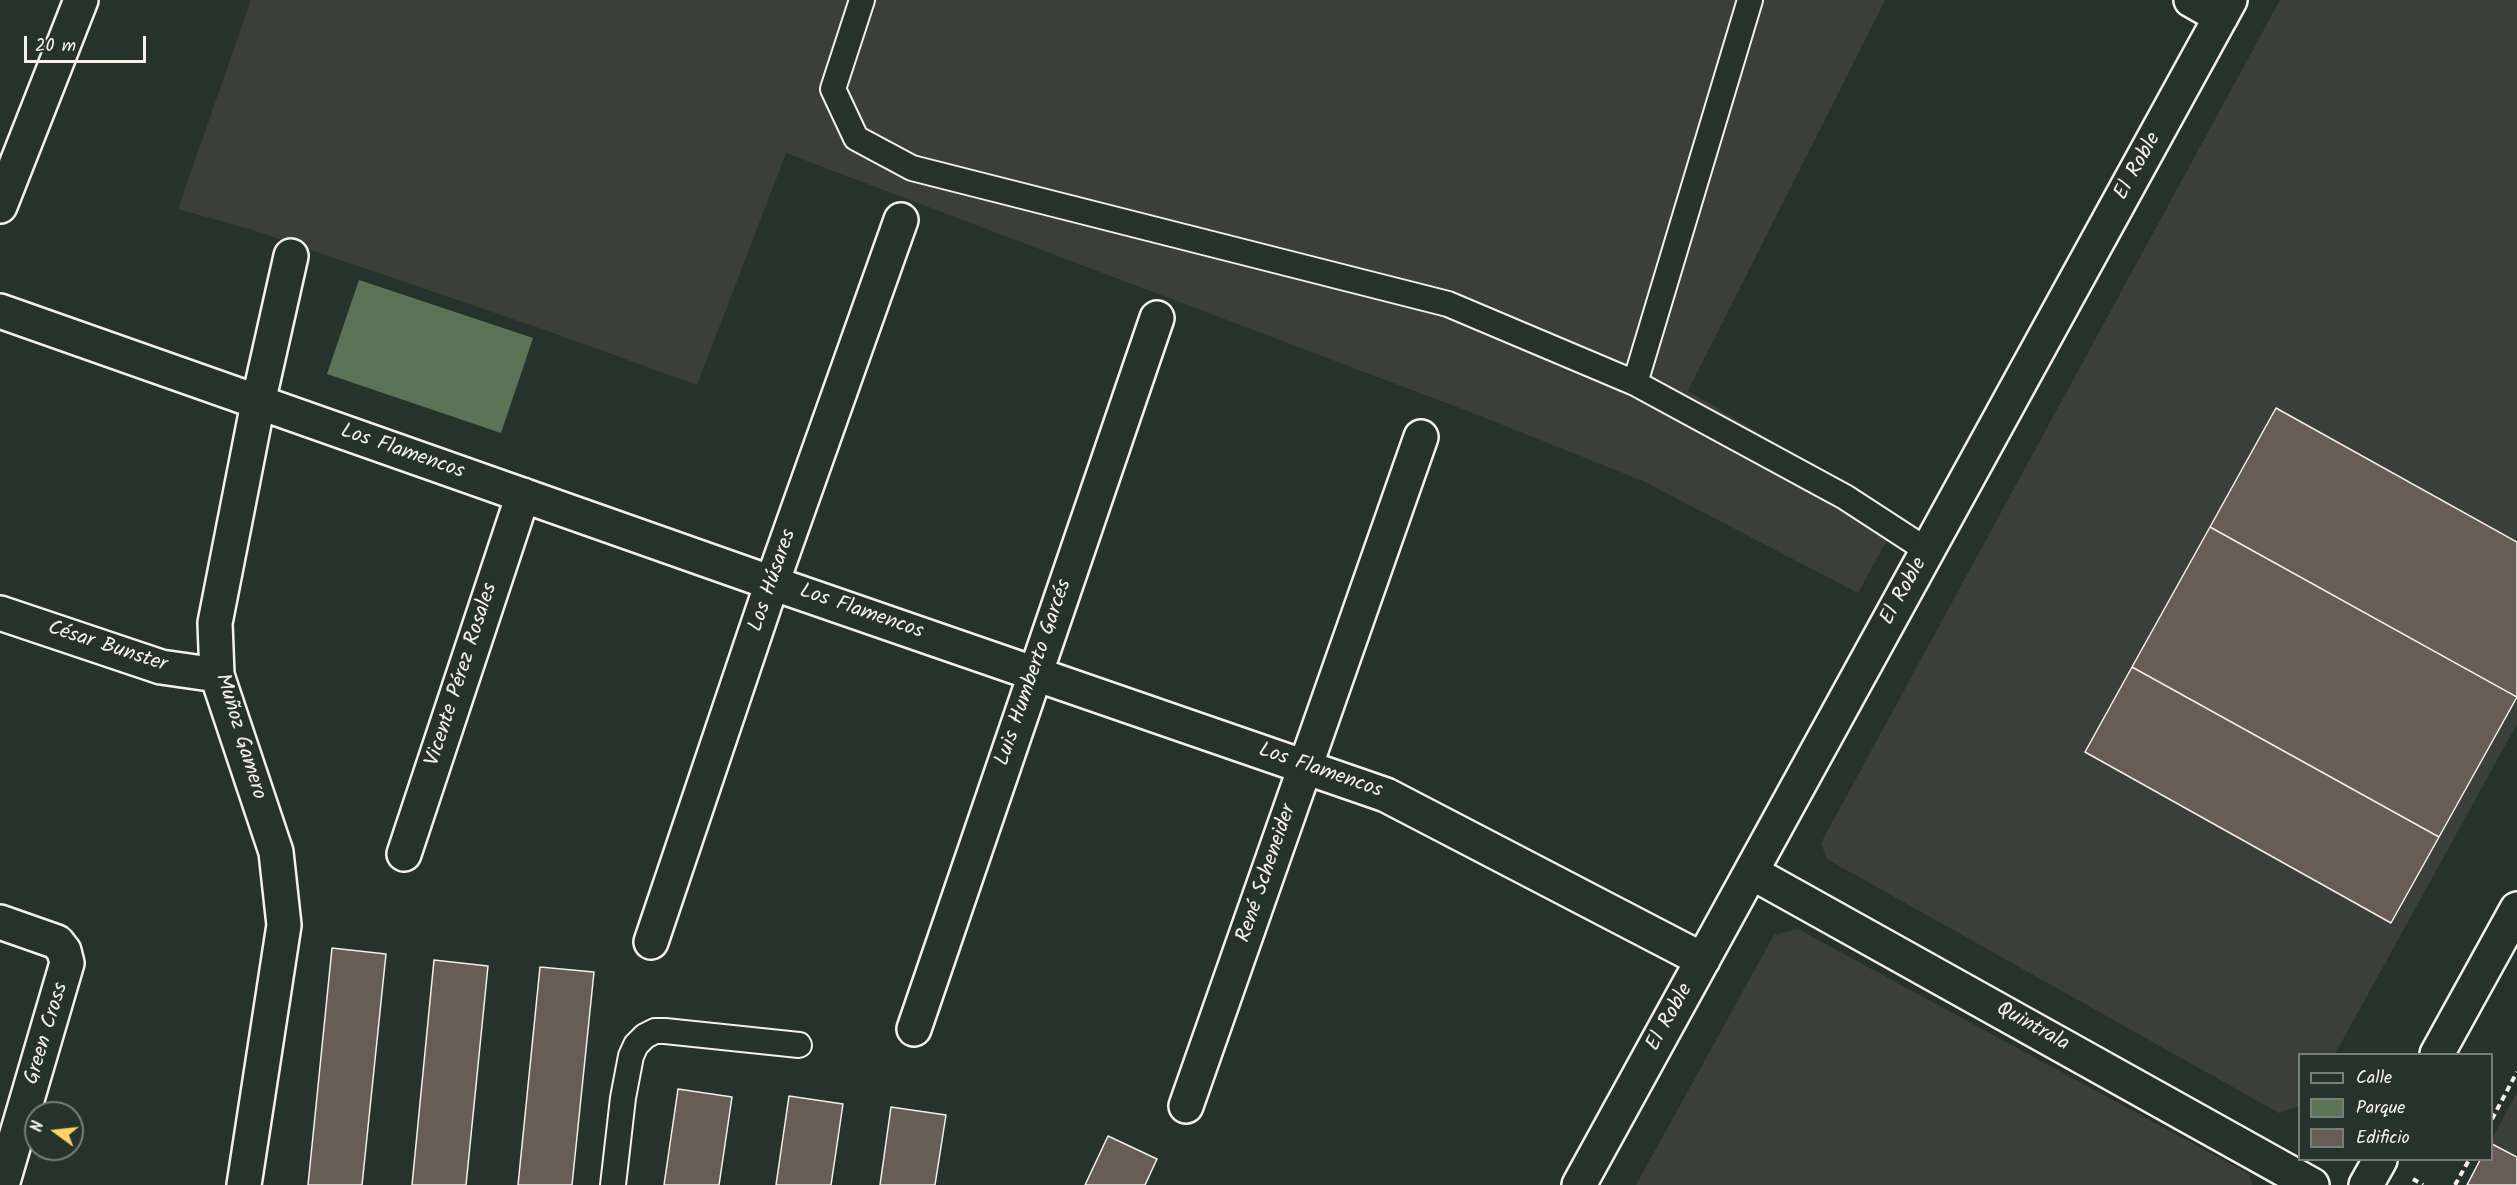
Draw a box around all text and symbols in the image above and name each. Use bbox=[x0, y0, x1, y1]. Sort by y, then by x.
scale bar bbox=[27, 24, 148, 62]
text: 20 m bbox=[35, 32, 76, 61]
street label: El Roble bbox=[2110, 129, 2168, 205]
street label: Los Flamencos bbox=[337, 420, 467, 486]
street label: Los Húsares bbox=[745, 526, 803, 636]
street label: El Roble bbox=[1876, 554, 1934, 630]
street label: Luis Humberto Garcés bbox=[991, 577, 1079, 769]
street label: Vicente Pérez Rosales bbox=[422, 580, 504, 770]
street label: Los Flamencos bbox=[796, 580, 926, 646]
street label: César Bunster bbox=[44, 617, 170, 679]
street label: Muñoz Gamero bbox=[208, 671, 270, 803]
street label: Los Flamencos bbox=[1255, 739, 1385, 805]
street label: René Scheneider bbox=[1233, 802, 1303, 946]
street label: Green Cross bbox=[21, 980, 75, 1088]
street label: El Roble bbox=[1642, 980, 1700, 1056]
street label: Quintrala bbox=[1991, 998, 2073, 1058]
legend bbox=[2298, 1053, 2493, 1161]
text: Calle bbox=[2356, 1064, 2392, 1093]
text: Parque bbox=[2356, 1094, 2405, 1123]
north arrow bbox=[24, 1101, 84, 1161]
text: N bbox=[25, 1119, 51, 1135]
text: Edificio bbox=[2356, 1124, 2410, 1153]

